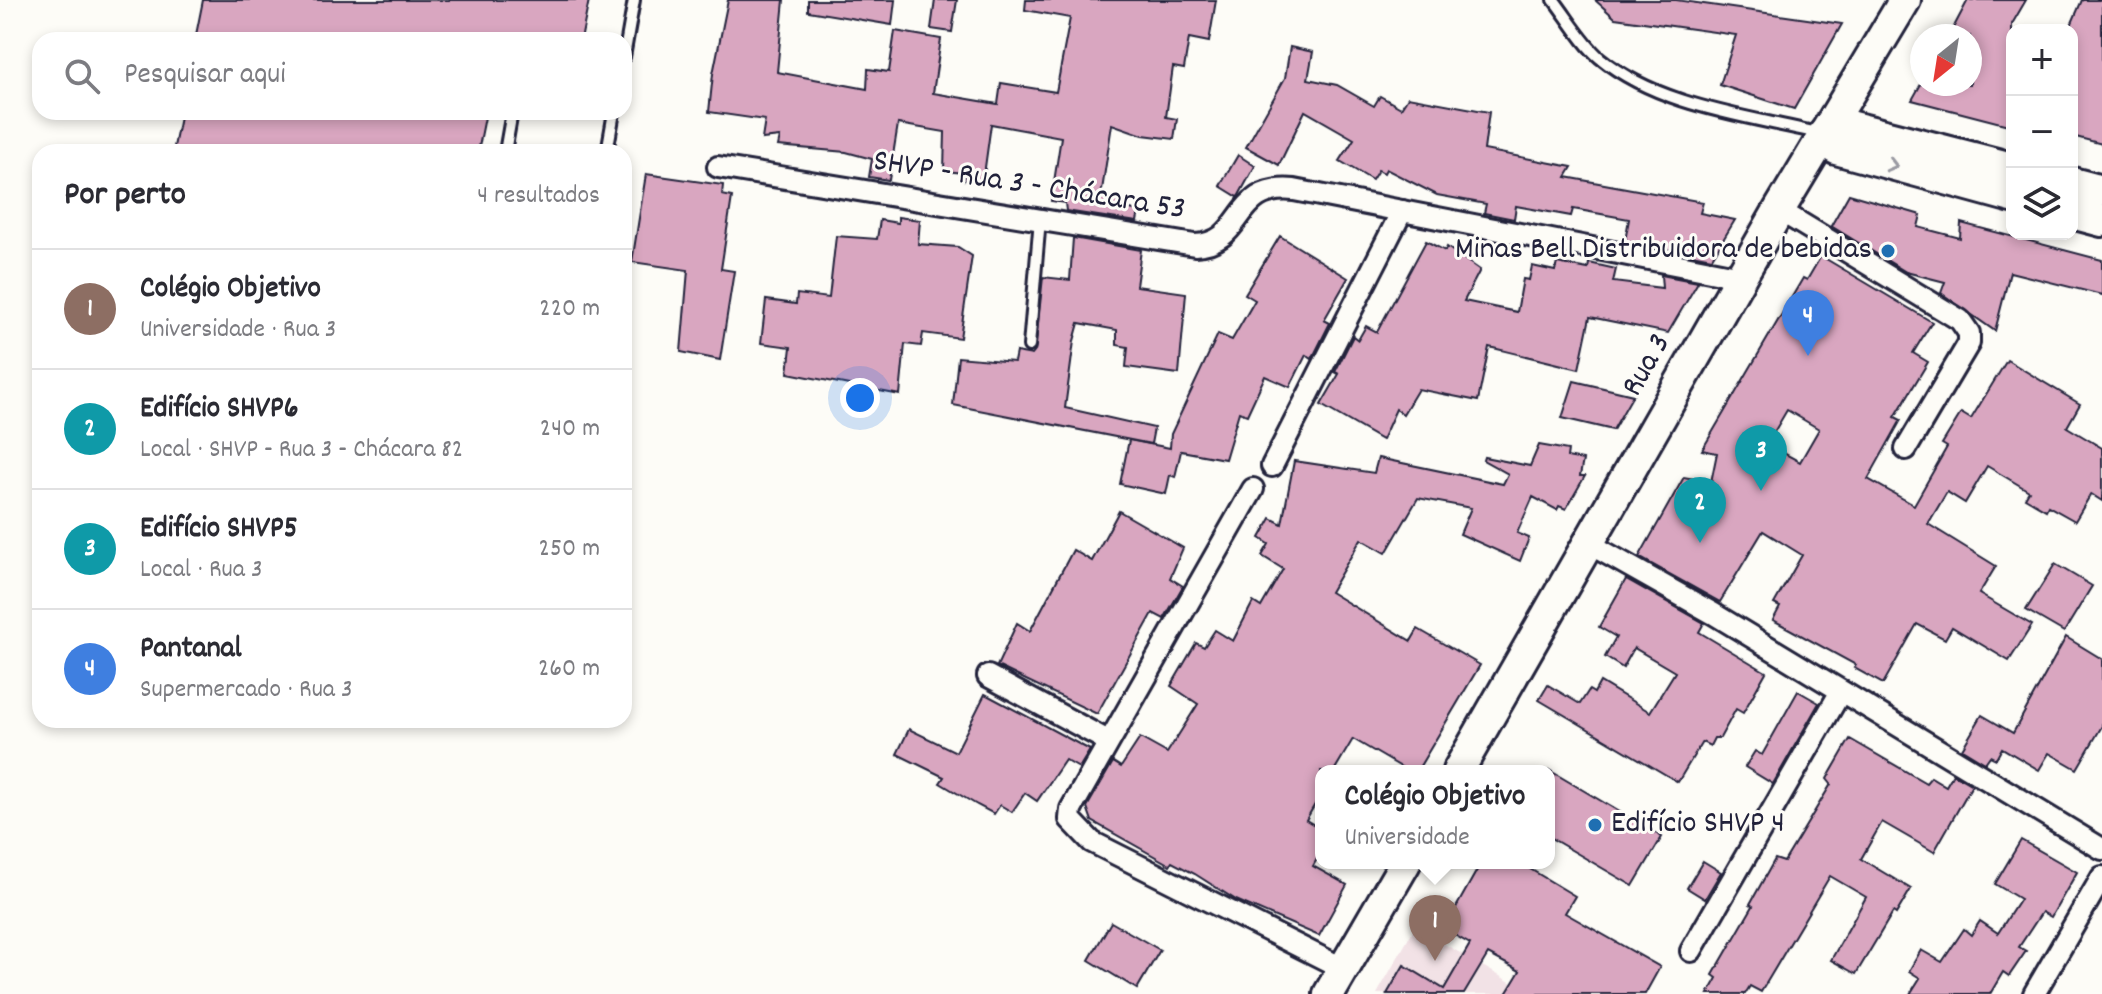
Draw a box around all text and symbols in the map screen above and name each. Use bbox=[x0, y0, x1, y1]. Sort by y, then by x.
north arrow bbox=[1910, 24, 1982, 96]
map controls bbox=[2006, 24, 2078, 240]
button: + bbox=[2006, 24, 2078, 96]
search box bbox=[32, 32, 632, 120]
icon: search bbox=[60, 54, 104, 98]
text: Pesquisar aqui bbox=[124, 55, 286, 98]
button: − bbox=[2006, 96, 2078, 168]
street label: SHVP - Rua 3 - Chácara 53 bbox=[870, 140, 1188, 234]
one-way arrow bbox=[1885, 155, 1899, 172]
button: layers bbox=[2006, 168, 2078, 240]
text: Por perto bbox=[64, 172, 186, 221]
text: 4 resultados bbox=[477, 178, 600, 215]
place label: Minas Bell Distribuidora de bebidas bbox=[1455, 228, 1872, 274]
marker: Minas Bell Distribuidora de bebidas bbox=[1879, 242, 1897, 260]
text: Colégio Objetivo bbox=[140, 269, 321, 312]
pin: 4 bbox=[1782, 290, 1834, 356]
text: 1 bbox=[87, 291, 93, 328]
text: 220 m bbox=[539, 291, 600, 328]
text: Universidade · Rua 3 bbox=[140, 312, 336, 349]
street label: Rua 3 bbox=[1612, 326, 1684, 406]
your location bbox=[840, 378, 880, 418]
text: Edifício SHVP6 bbox=[140, 389, 298, 432]
text: 2 bbox=[84, 411, 96, 448]
text: 240 m bbox=[540, 411, 600, 448]
pin: 3 bbox=[1735, 425, 1787, 491]
text: Local · SHVP - Rua 3 - Chácara 82 bbox=[140, 432, 463, 469]
pin: 2 bbox=[1674, 477, 1726, 543]
text: Edifício SHVP5 bbox=[140, 509, 298, 552]
text: 3 bbox=[84, 531, 96, 568]
text: 250 m bbox=[539, 531, 600, 568]
text: Local · Rua 3 bbox=[140, 552, 262, 589]
text: Pantanal bbox=[140, 629, 242, 672]
text: 4 bbox=[85, 651, 95, 688]
text: 260 m bbox=[538, 651, 600, 688]
text: Supermercado · Rua 3 bbox=[140, 672, 353, 709]
popup bbox=[1315, 765, 1555, 869]
text: Colégio Objetivo bbox=[1345, 777, 1525, 820]
place label: Edifício SHVP 4 bbox=[1611, 802, 1785, 848]
marker: Edifício SHVP 4 bbox=[1586, 816, 1604, 834]
text: Universidade bbox=[1345, 820, 1470, 857]
pin: 1 bbox=[1409, 895, 1461, 961]

